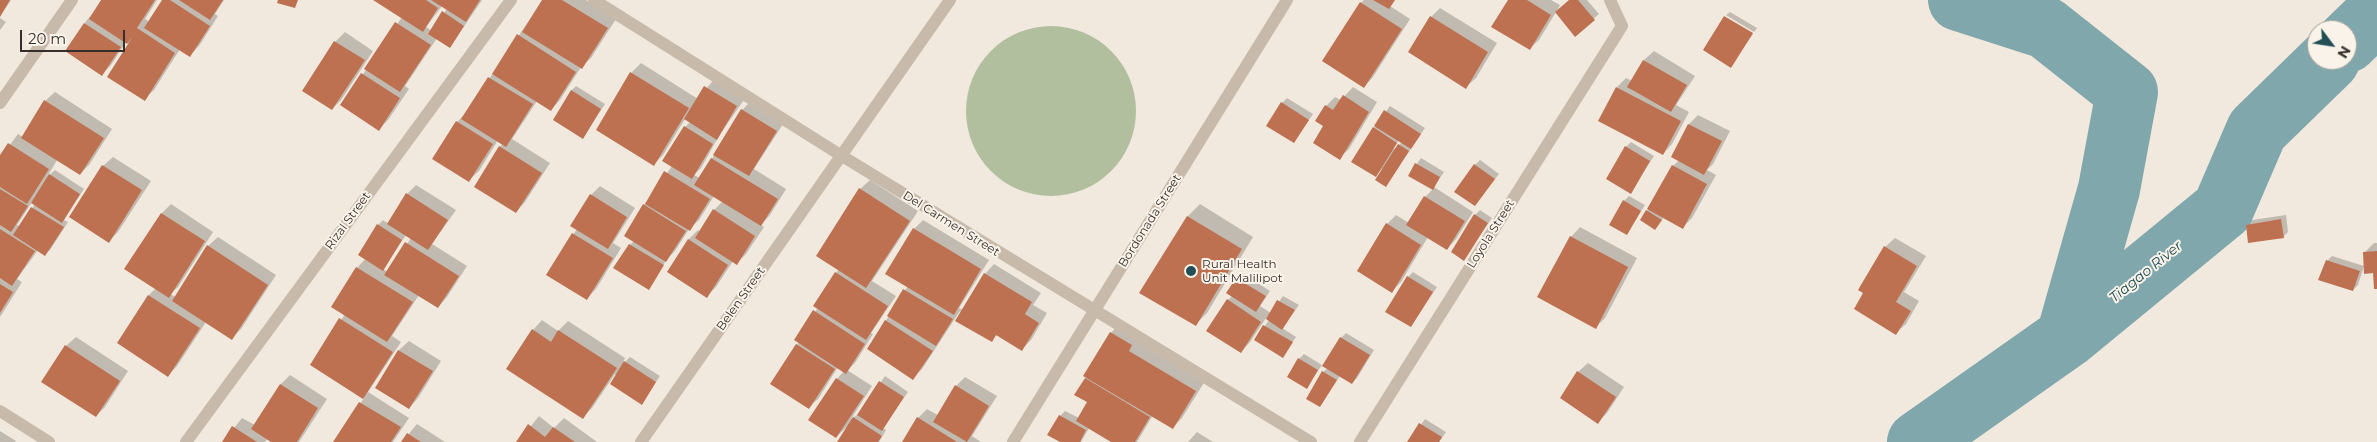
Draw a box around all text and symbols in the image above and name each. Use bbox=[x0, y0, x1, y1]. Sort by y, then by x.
scale bar bbox=[22, 20, 128, 52]
north arrow bbox=[2307, 20, 2357, 70]
text: 20 m bbox=[28, 29, 66, 48]
text: N bbox=[2333, 43, 2355, 62]
street label: Bordonada Street bbox=[1116, 172, 1184, 270]
street label: Del Carmen Street bbox=[900, 188, 1002, 260]
street label: Rizal Street bbox=[322, 189, 374, 253]
street label: Loyola Street bbox=[1464, 197, 1518, 271]
water label: Tiagao River bbox=[2106, 238, 2186, 306]
place label: Rural Health Unit Malilipot bbox=[1202, 257, 1283, 285]
street label: Belen Street bbox=[714, 264, 768, 334]
marker: Rural Health Unit Malilipot bbox=[1184, 264, 1198, 278]

